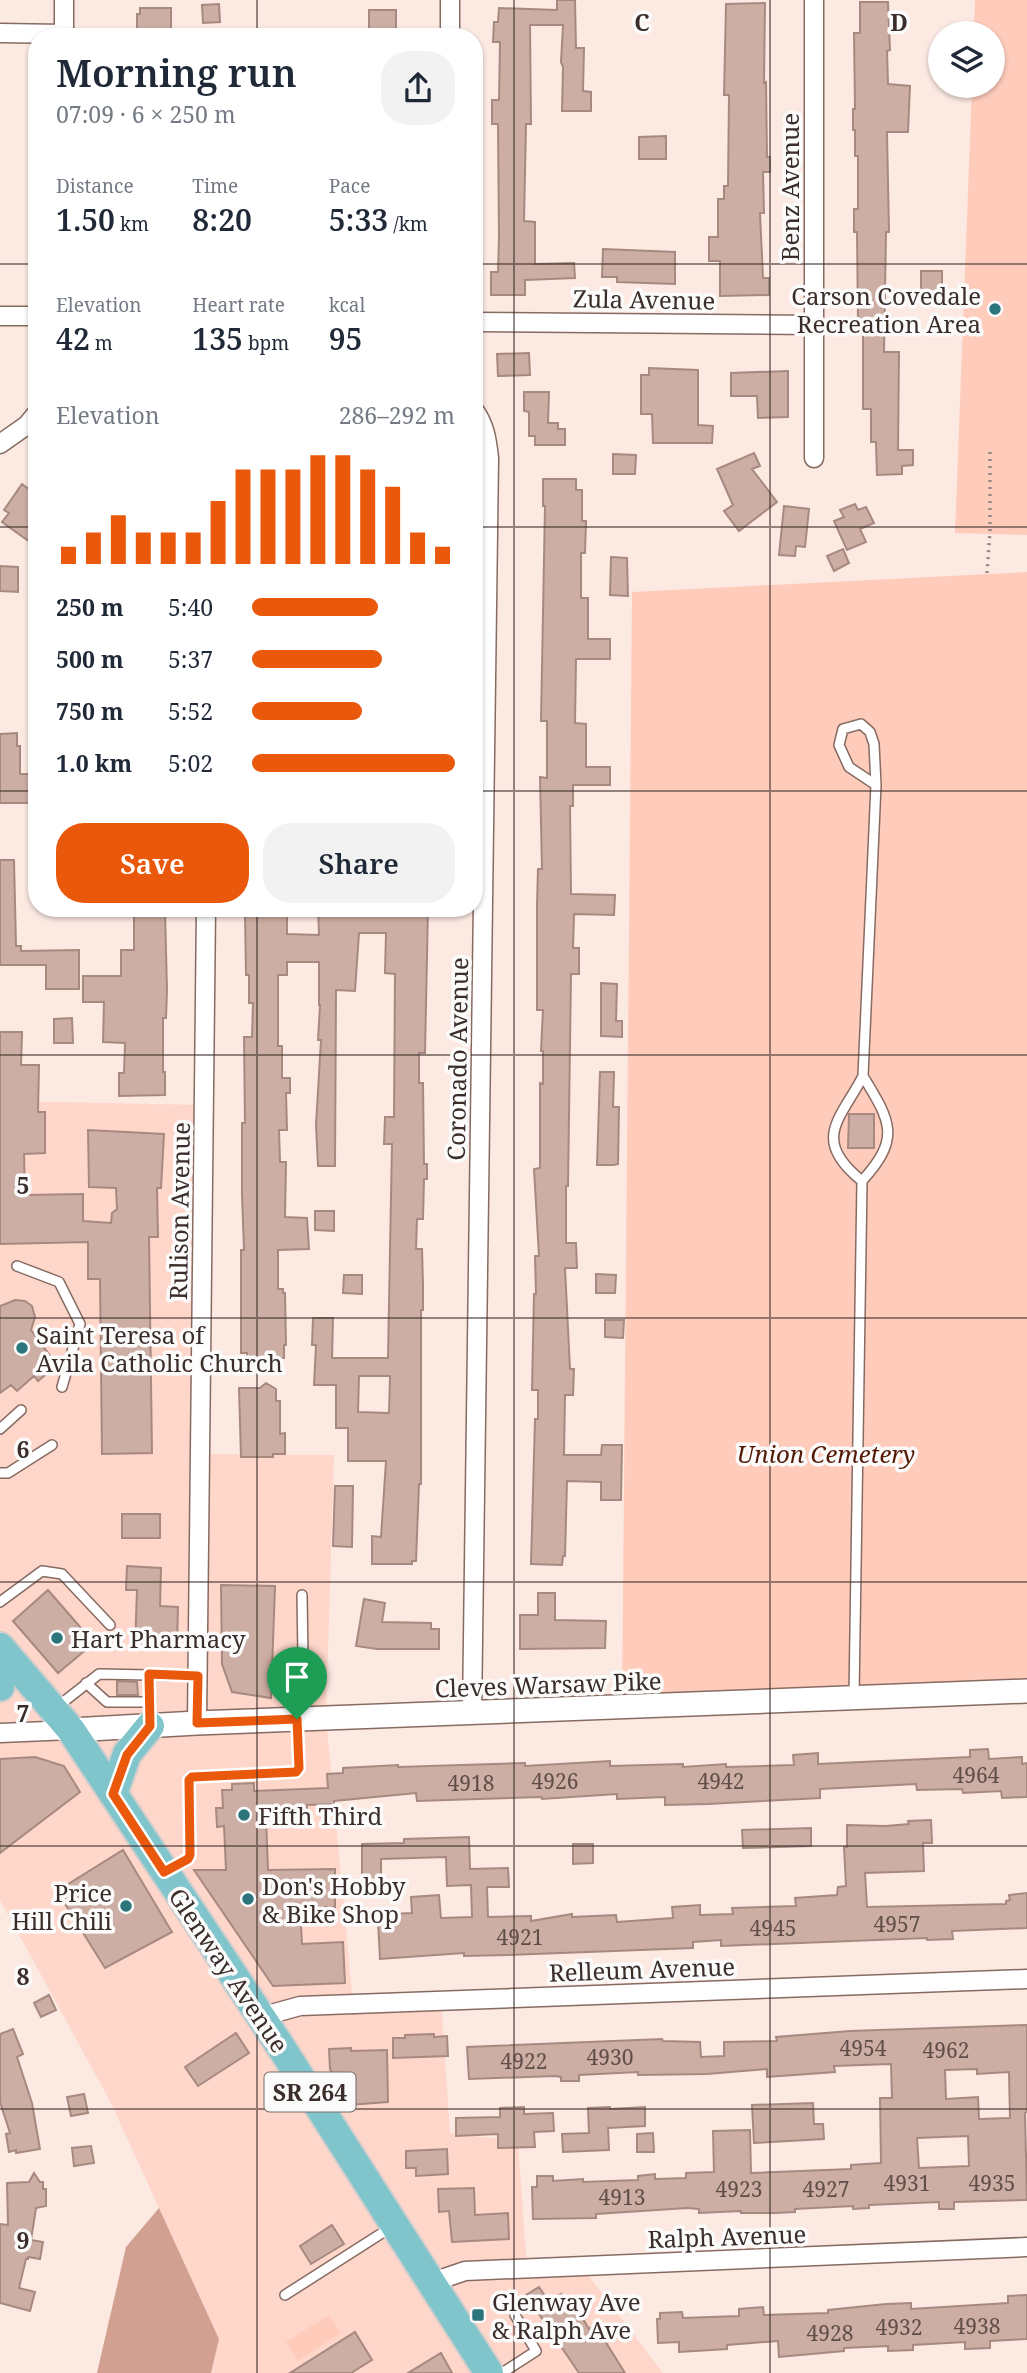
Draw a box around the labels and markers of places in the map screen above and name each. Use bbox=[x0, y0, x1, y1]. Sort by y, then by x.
place label: Carson Covedale Recreation Area bbox=[791, 279, 981, 340]
marker: Carson Covedale Recreation Area bbox=[987, 301, 1003, 317]
place label: Saint Teresa of Avila Catholic Church bbox=[36, 1318, 283, 1379]
marker: Saint Teresa of Avila Catholic Church bbox=[14, 1340, 30, 1356]
place label: Hart Pharmacy bbox=[71, 1622, 246, 1655]
marker: Hart Pharmacy bbox=[49, 1630, 65, 1646]
pin bbox=[267, 1647, 327, 1719]
place label: Fifth Third bbox=[258, 1799, 383, 1832]
marker: Fifth Third bbox=[236, 1807, 252, 1823]
place label: Don's Hobby & Bike Shop bbox=[262, 1869, 406, 1930]
place label: Price Hill Chili bbox=[11, 1876, 112, 1937]
marker: Don's Hobby & Bike Shop bbox=[240, 1891, 256, 1907]
marker: Price Hill Chili bbox=[118, 1898, 134, 1914]
place label: Glenway Ave & Ralph Ave bbox=[492, 2285, 641, 2346]
marker: Glenway Ave & Ralph Ave bbox=[470, 2307, 486, 2323]

